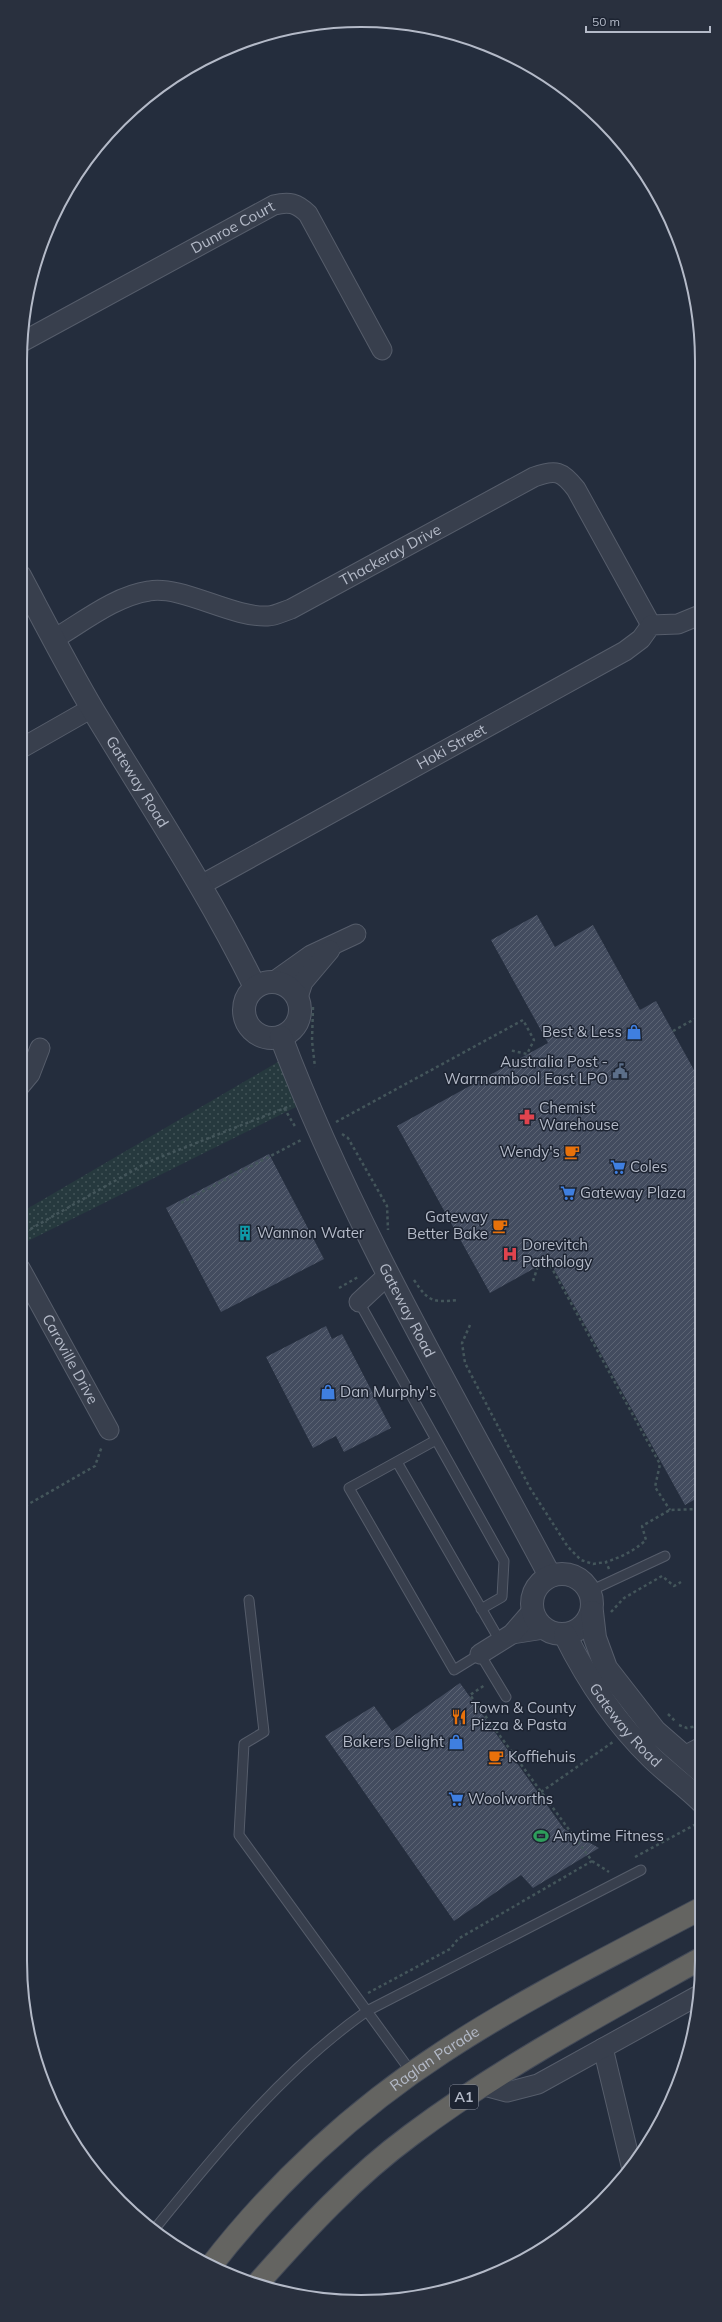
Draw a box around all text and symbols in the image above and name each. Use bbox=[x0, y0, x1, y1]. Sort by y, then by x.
scale bar bbox=[586, 8, 710, 34]
text: 50 m bbox=[592, 14, 620, 29]
street label: Dunroe Court bbox=[187, 196, 278, 257]
street label: Thackeray Drive bbox=[336, 519, 444, 590]
street label: Hoki Street bbox=[413, 719, 489, 773]
street label: Gateway Road bbox=[102, 732, 173, 831]
place label: Best & Less bbox=[542, 1022, 622, 1041]
shop icon: Best & Less bbox=[625, 1023, 643, 1041]
place label: Australia Post - Warrnambool East LPO bbox=[444, 1052, 608, 1088]
public building icon: Australia Post - Warrnambool East LPO bbox=[611, 1062, 629, 1080]
place label: Chemist Warehouse bbox=[539, 1098, 619, 1134]
pharmacy icon: Chemist Warehouse bbox=[518, 1108, 536, 1126]
place label: Wendy's bbox=[500, 1142, 560, 1161]
cafe icon: Wendy's bbox=[563, 1143, 581, 1161]
place label: Coles bbox=[630, 1157, 667, 1176]
supermarket icon: Coles bbox=[609, 1158, 627, 1176]
place label: Gateway Plaza bbox=[580, 1183, 686, 1202]
supermarket icon: Gateway Plaza bbox=[559, 1184, 577, 1202]
place label: Gateway Better Bake bbox=[407, 1207, 488, 1243]
cafe icon: Gateway Better Bake bbox=[491, 1217, 509, 1235]
place label: Wannon Water bbox=[257, 1223, 365, 1242]
building icon: Wannon Water bbox=[236, 1224, 254, 1242]
place label: Dorevitch Pathology bbox=[522, 1235, 592, 1271]
hospital icon: Dorevitch Pathology bbox=[501, 1245, 519, 1263]
street label: Gateway Road bbox=[375, 1260, 440, 1360]
street label: Caroville Drive bbox=[38, 1311, 103, 1407]
place label: Dan Murphy's bbox=[340, 1382, 436, 1401]
shop icon: Dan Murphy's bbox=[319, 1383, 337, 1401]
street label: Gateway Road bbox=[585, 1679, 666, 1771]
place label: Town & County Pizza & Pasta bbox=[471, 1698, 576, 1734]
restaurant icon: Town & County Pizza & Pasta bbox=[450, 1708, 468, 1726]
place label: Bakers Delight bbox=[343, 1732, 444, 1751]
shop icon: Bakers Delight bbox=[447, 1733, 465, 1751]
place label: Koffiehuis bbox=[508, 1747, 576, 1766]
cafe icon: Koffiehuis bbox=[487, 1748, 505, 1766]
place label: Woolworths bbox=[468, 1789, 553, 1808]
supermarket icon: Woolworths bbox=[447, 1790, 465, 1808]
place label: Anytime Fitness bbox=[553, 1826, 664, 1845]
sports icon: Anytime Fitness bbox=[532, 1827, 550, 1845]
street label: Raglan Parade bbox=[386, 2021, 483, 2095]
road number: A1 bbox=[450, 2085, 478, 2109]

